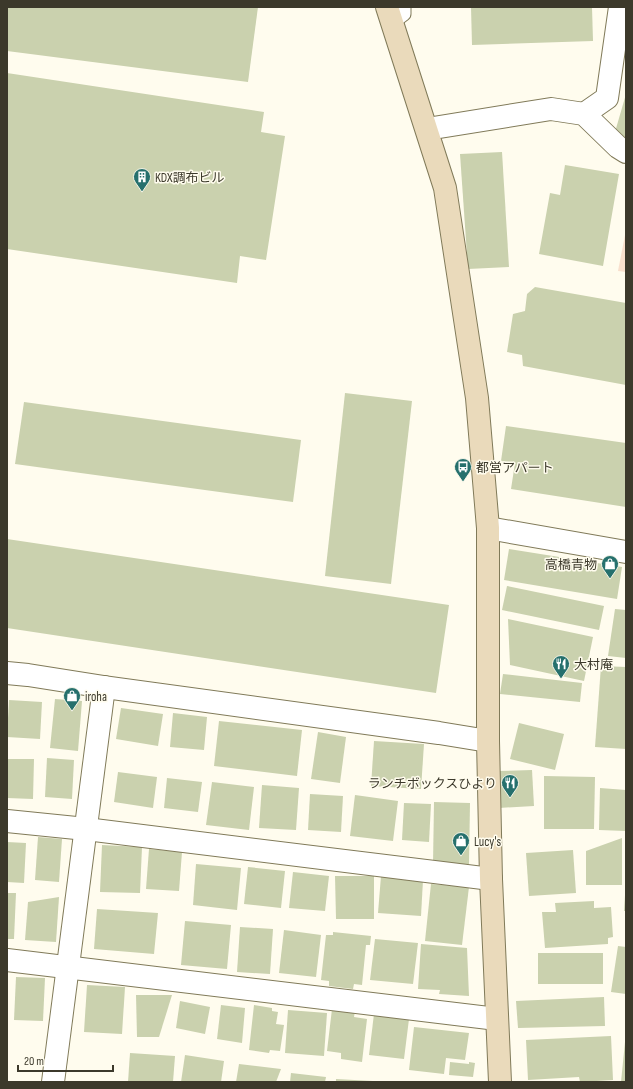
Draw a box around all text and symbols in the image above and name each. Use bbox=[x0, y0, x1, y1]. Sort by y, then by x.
building icon: KDX調布ビル bbox=[132, 167, 152, 192]
place label: KDX調布ビル bbox=[155, 170, 224, 186]
bus stop icon: 都営アパート bbox=[453, 457, 473, 482]
place label: 都営アパート bbox=[476, 460, 554, 476]
shop icon: 高橋青物 bbox=[600, 554, 620, 579]
place label: 高橋青物 bbox=[545, 557, 597, 573]
restaurant icon: 大村庵 bbox=[551, 654, 571, 679]
place label: 大村庵 bbox=[574, 657, 613, 673]
shop icon: iroha bbox=[62, 686, 82, 711]
place label: iroha bbox=[85, 689, 107, 705]
restaurant icon: ランチボックスひより bbox=[500, 773, 520, 798]
place label: ランチボックスひより bbox=[368, 776, 497, 792]
shop icon: Lucy's bbox=[451, 831, 471, 856]
place label: Lucy's bbox=[474, 834, 501, 850]
scale bar bbox=[18, 1047, 113, 1073]
text: 20 m bbox=[24, 1054, 44, 1069]

